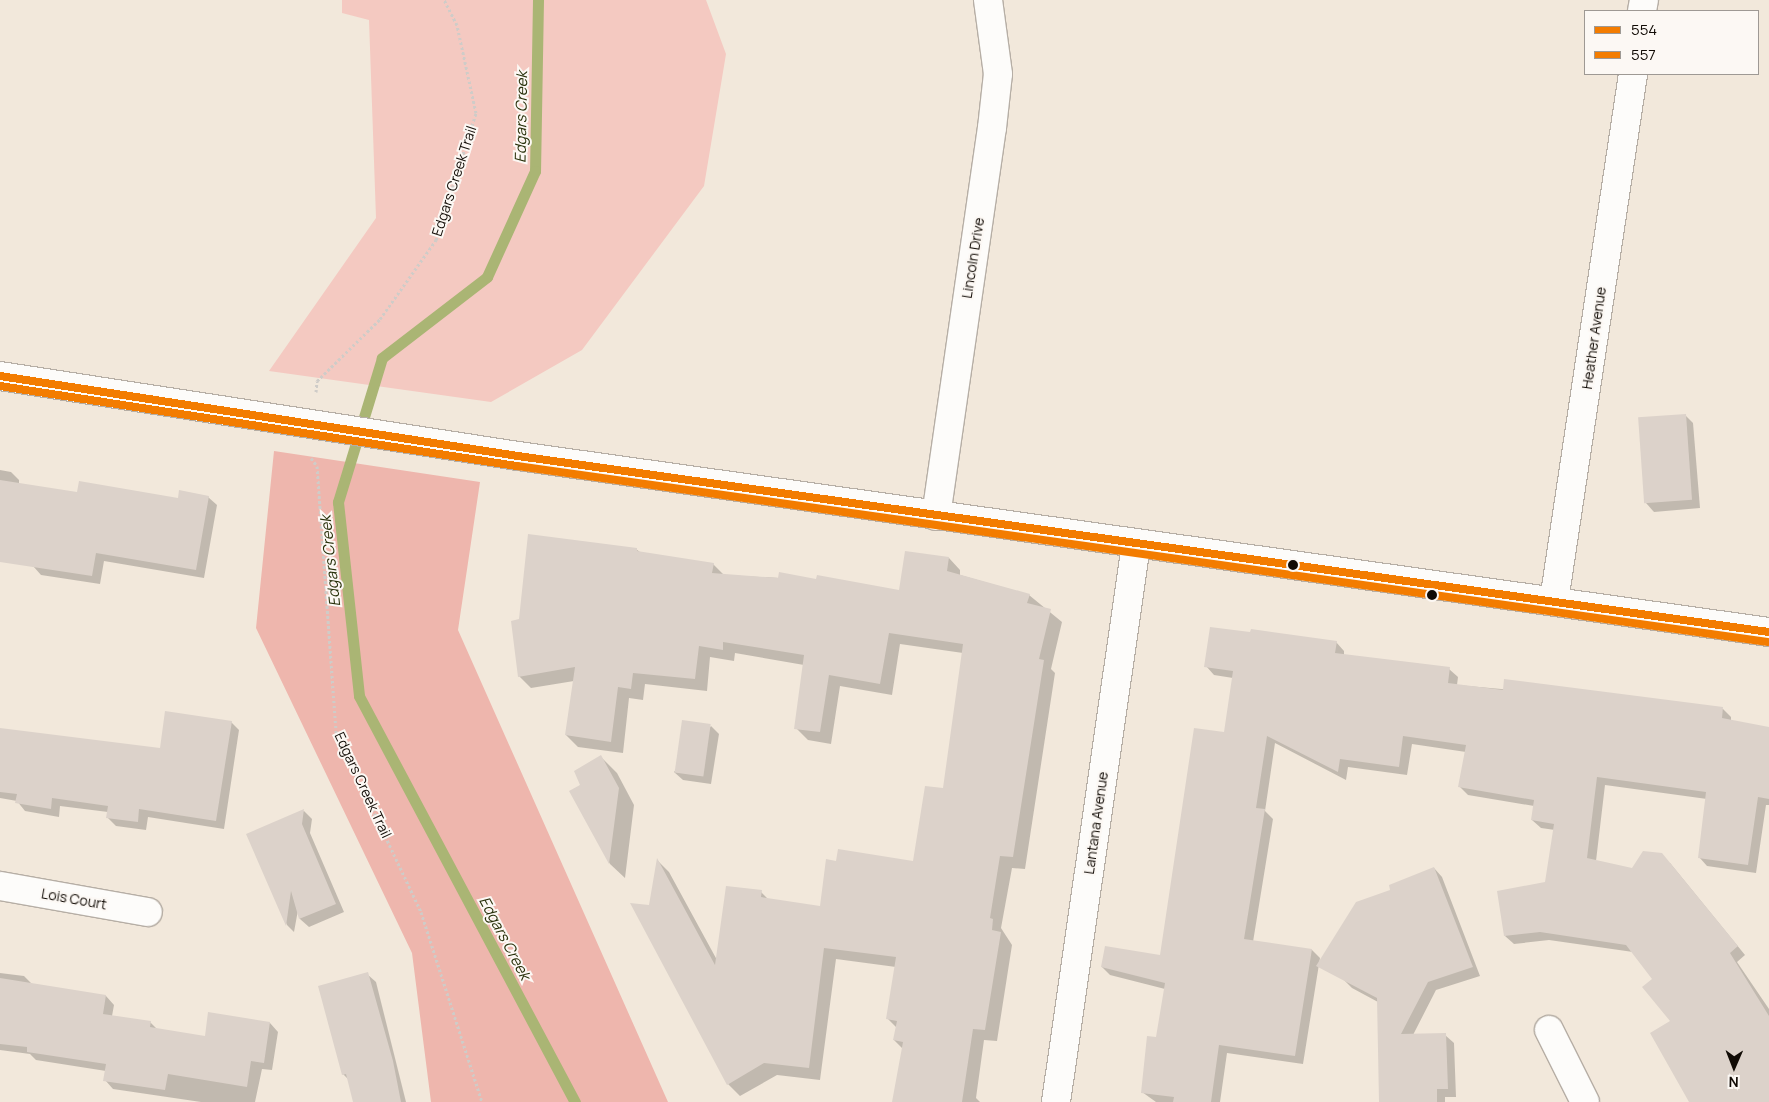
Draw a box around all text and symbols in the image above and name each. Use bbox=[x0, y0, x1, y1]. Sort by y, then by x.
legend bbox=[1584, 10, 1759, 75]
text: 554 bbox=[1631, 19, 1657, 40]
text: 557 bbox=[1631, 44, 1656, 65]
water label: Edgars Creek bbox=[511, 71, 531, 163]
street label: Edgars Creek Trail bbox=[428, 124, 480, 238]
street label: Lincoln Drive bbox=[958, 216, 988, 300]
street label: Heather Avenue bbox=[1578, 286, 1610, 390]
water label: Edgars Creek bbox=[316, 515, 344, 607]
unlabelled marker bbox=[1288, 560, 1298, 570]
unlabelled marker bbox=[1427, 590, 1437, 600]
street label: Edgars Creek Trail bbox=[331, 729, 395, 841]
street label: Lantana Avenue bbox=[1080, 771, 1112, 875]
street label: Lois Court bbox=[40, 885, 108, 913]
water label: Edgars Creek bbox=[476, 893, 534, 983]
north arrow bbox=[1709, 1042, 1759, 1092]
text: N bbox=[1729, 1073, 1739, 1092]

